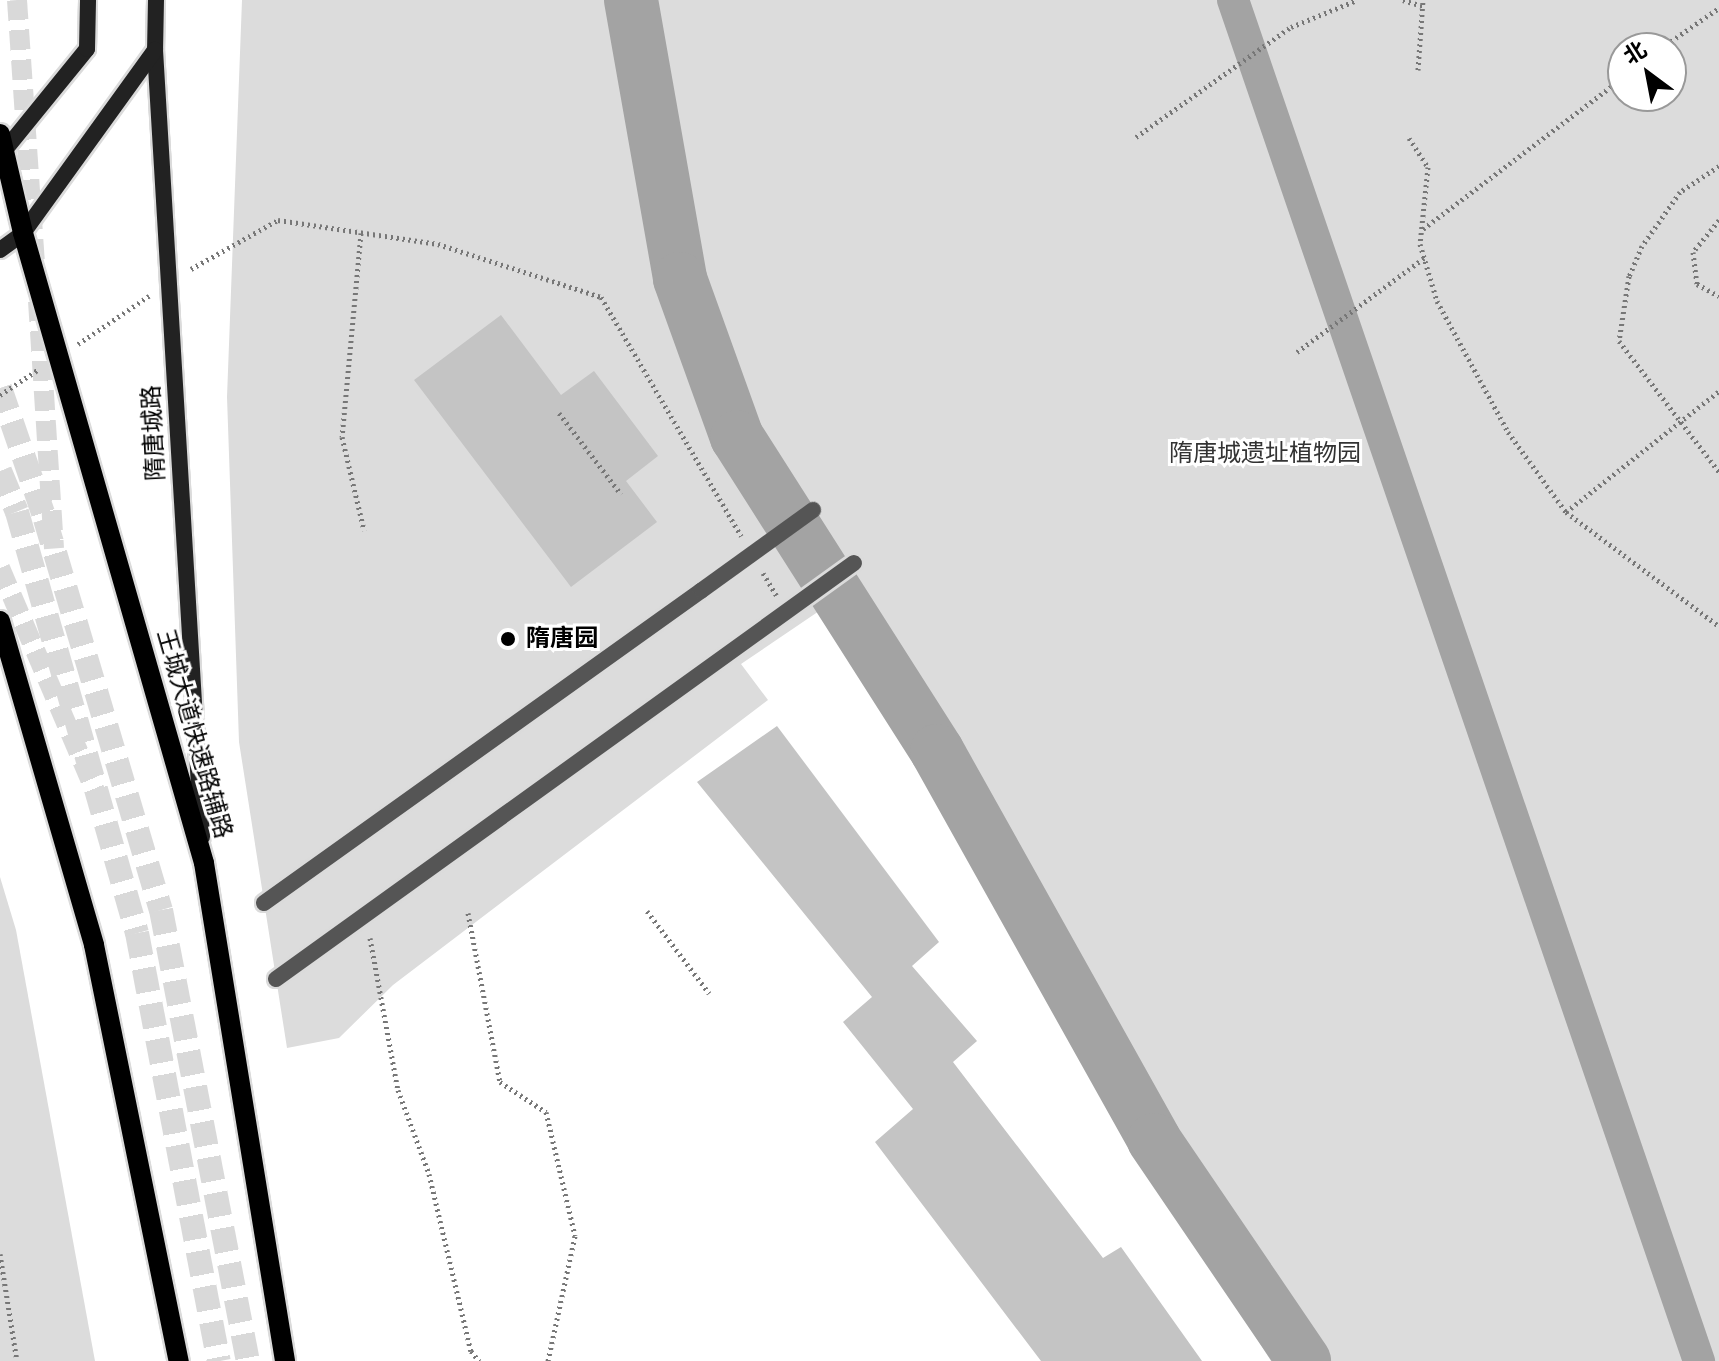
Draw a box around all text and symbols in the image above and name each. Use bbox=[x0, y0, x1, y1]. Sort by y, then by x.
north arrow bbox=[1607, 32, 1687, 112]
text: 北 bbox=[1618, 34, 1653, 73]
street label: 隋唐城路 bbox=[137, 384, 171, 482]
park label: 隋唐城遗址植物园 bbox=[1169, 440, 1361, 468]
place label: 隋唐园 bbox=[526, 625, 598, 653]
street label: 王城大道快速路辅路 bbox=[150, 626, 238, 842]
marker: 隋唐园 bbox=[497, 628, 519, 650]

